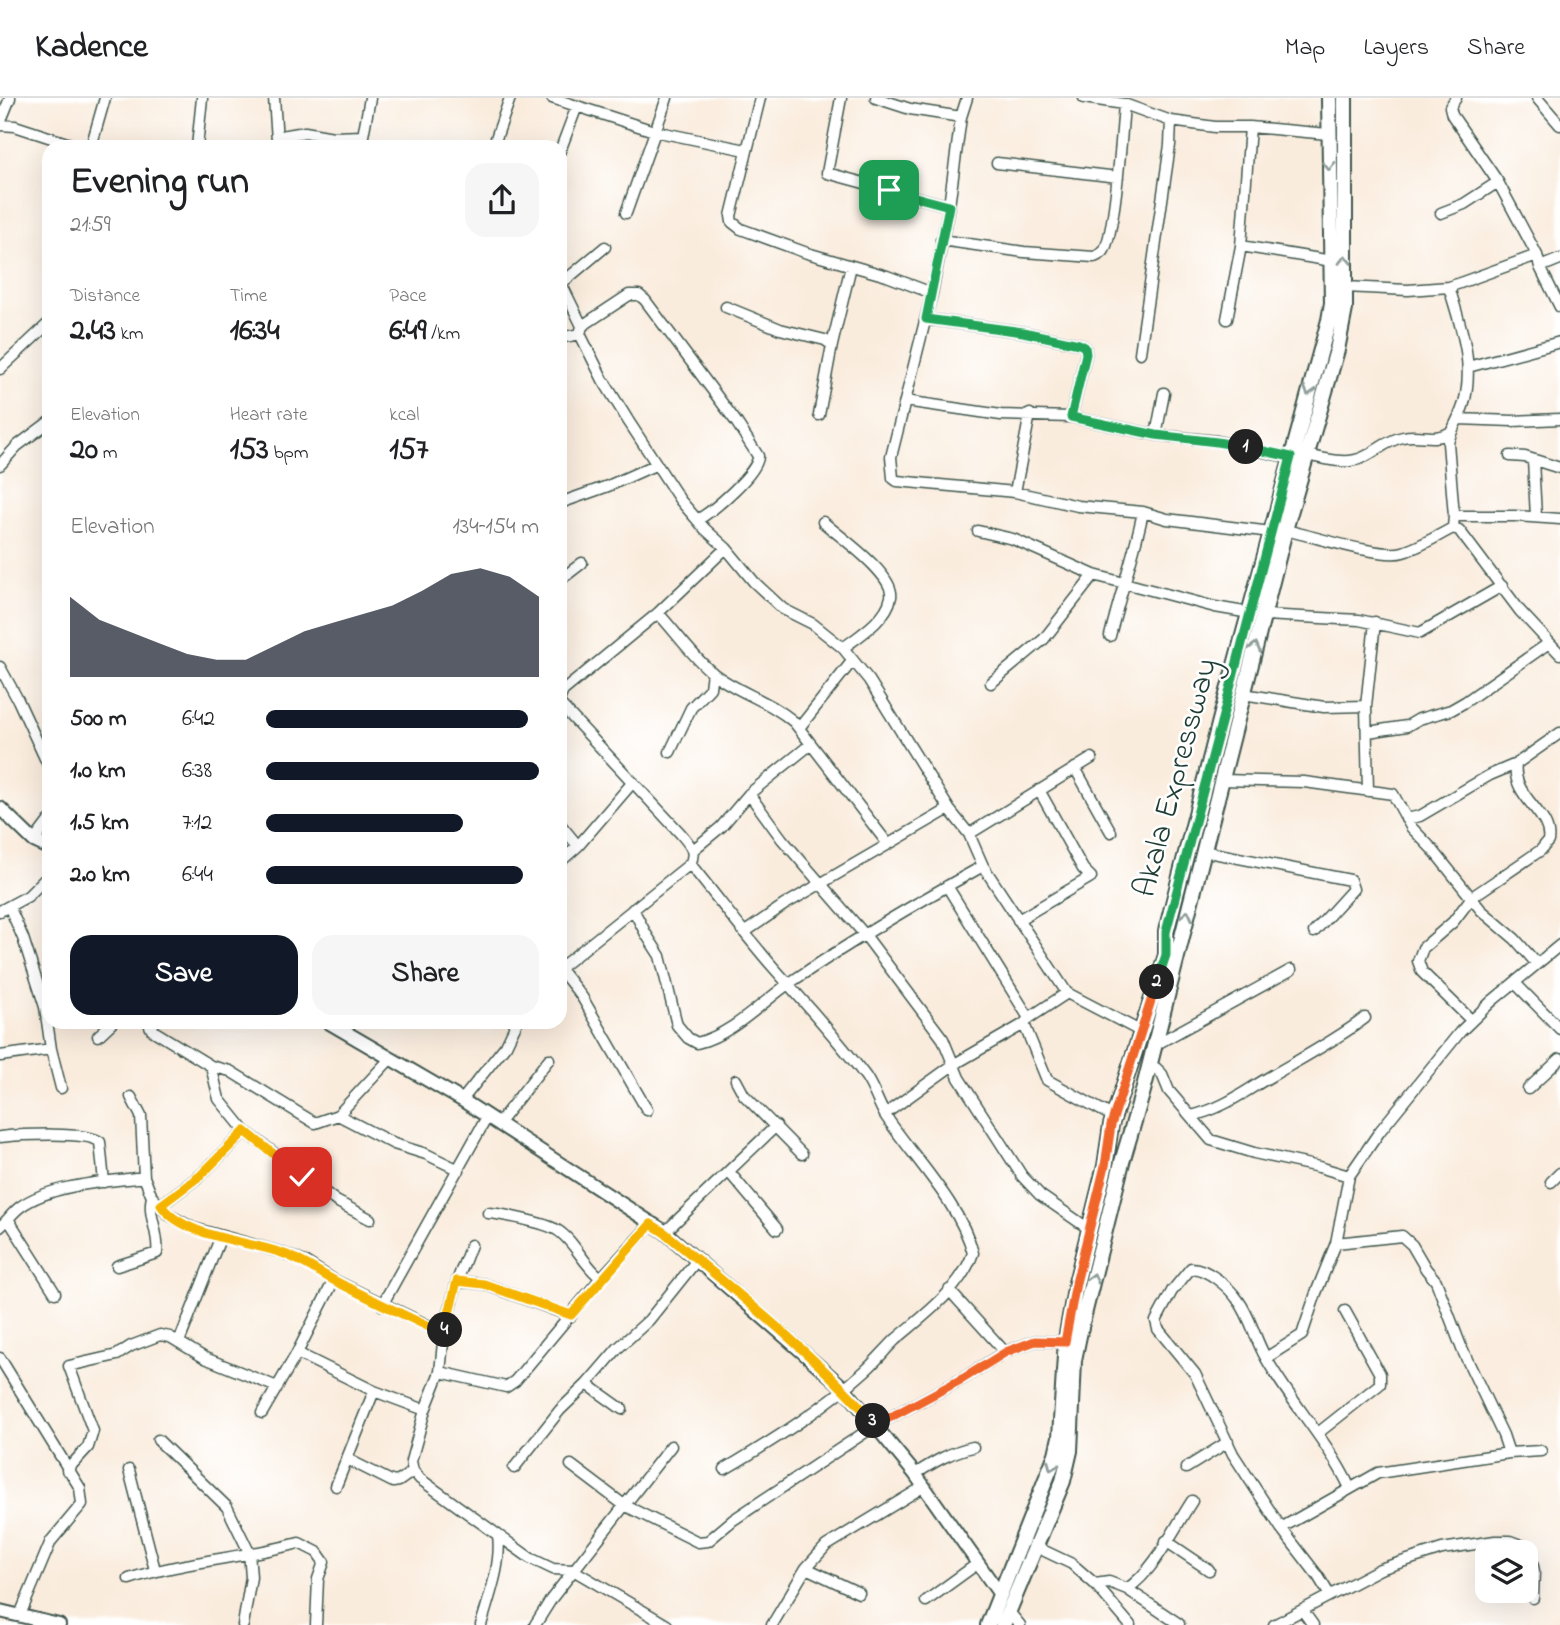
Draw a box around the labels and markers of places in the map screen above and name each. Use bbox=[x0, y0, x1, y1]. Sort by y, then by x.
pin bbox=[859, 160, 919, 220]
pin: 1 bbox=[1228, 430, 1264, 464]
pin: 2 bbox=[1140, 964, 1174, 1000]
pin bbox=[272, 1147, 332, 1207]
pin: 4 bbox=[428, 1312, 462, 1348]
pin: 3 bbox=[856, 1404, 890, 1438]

